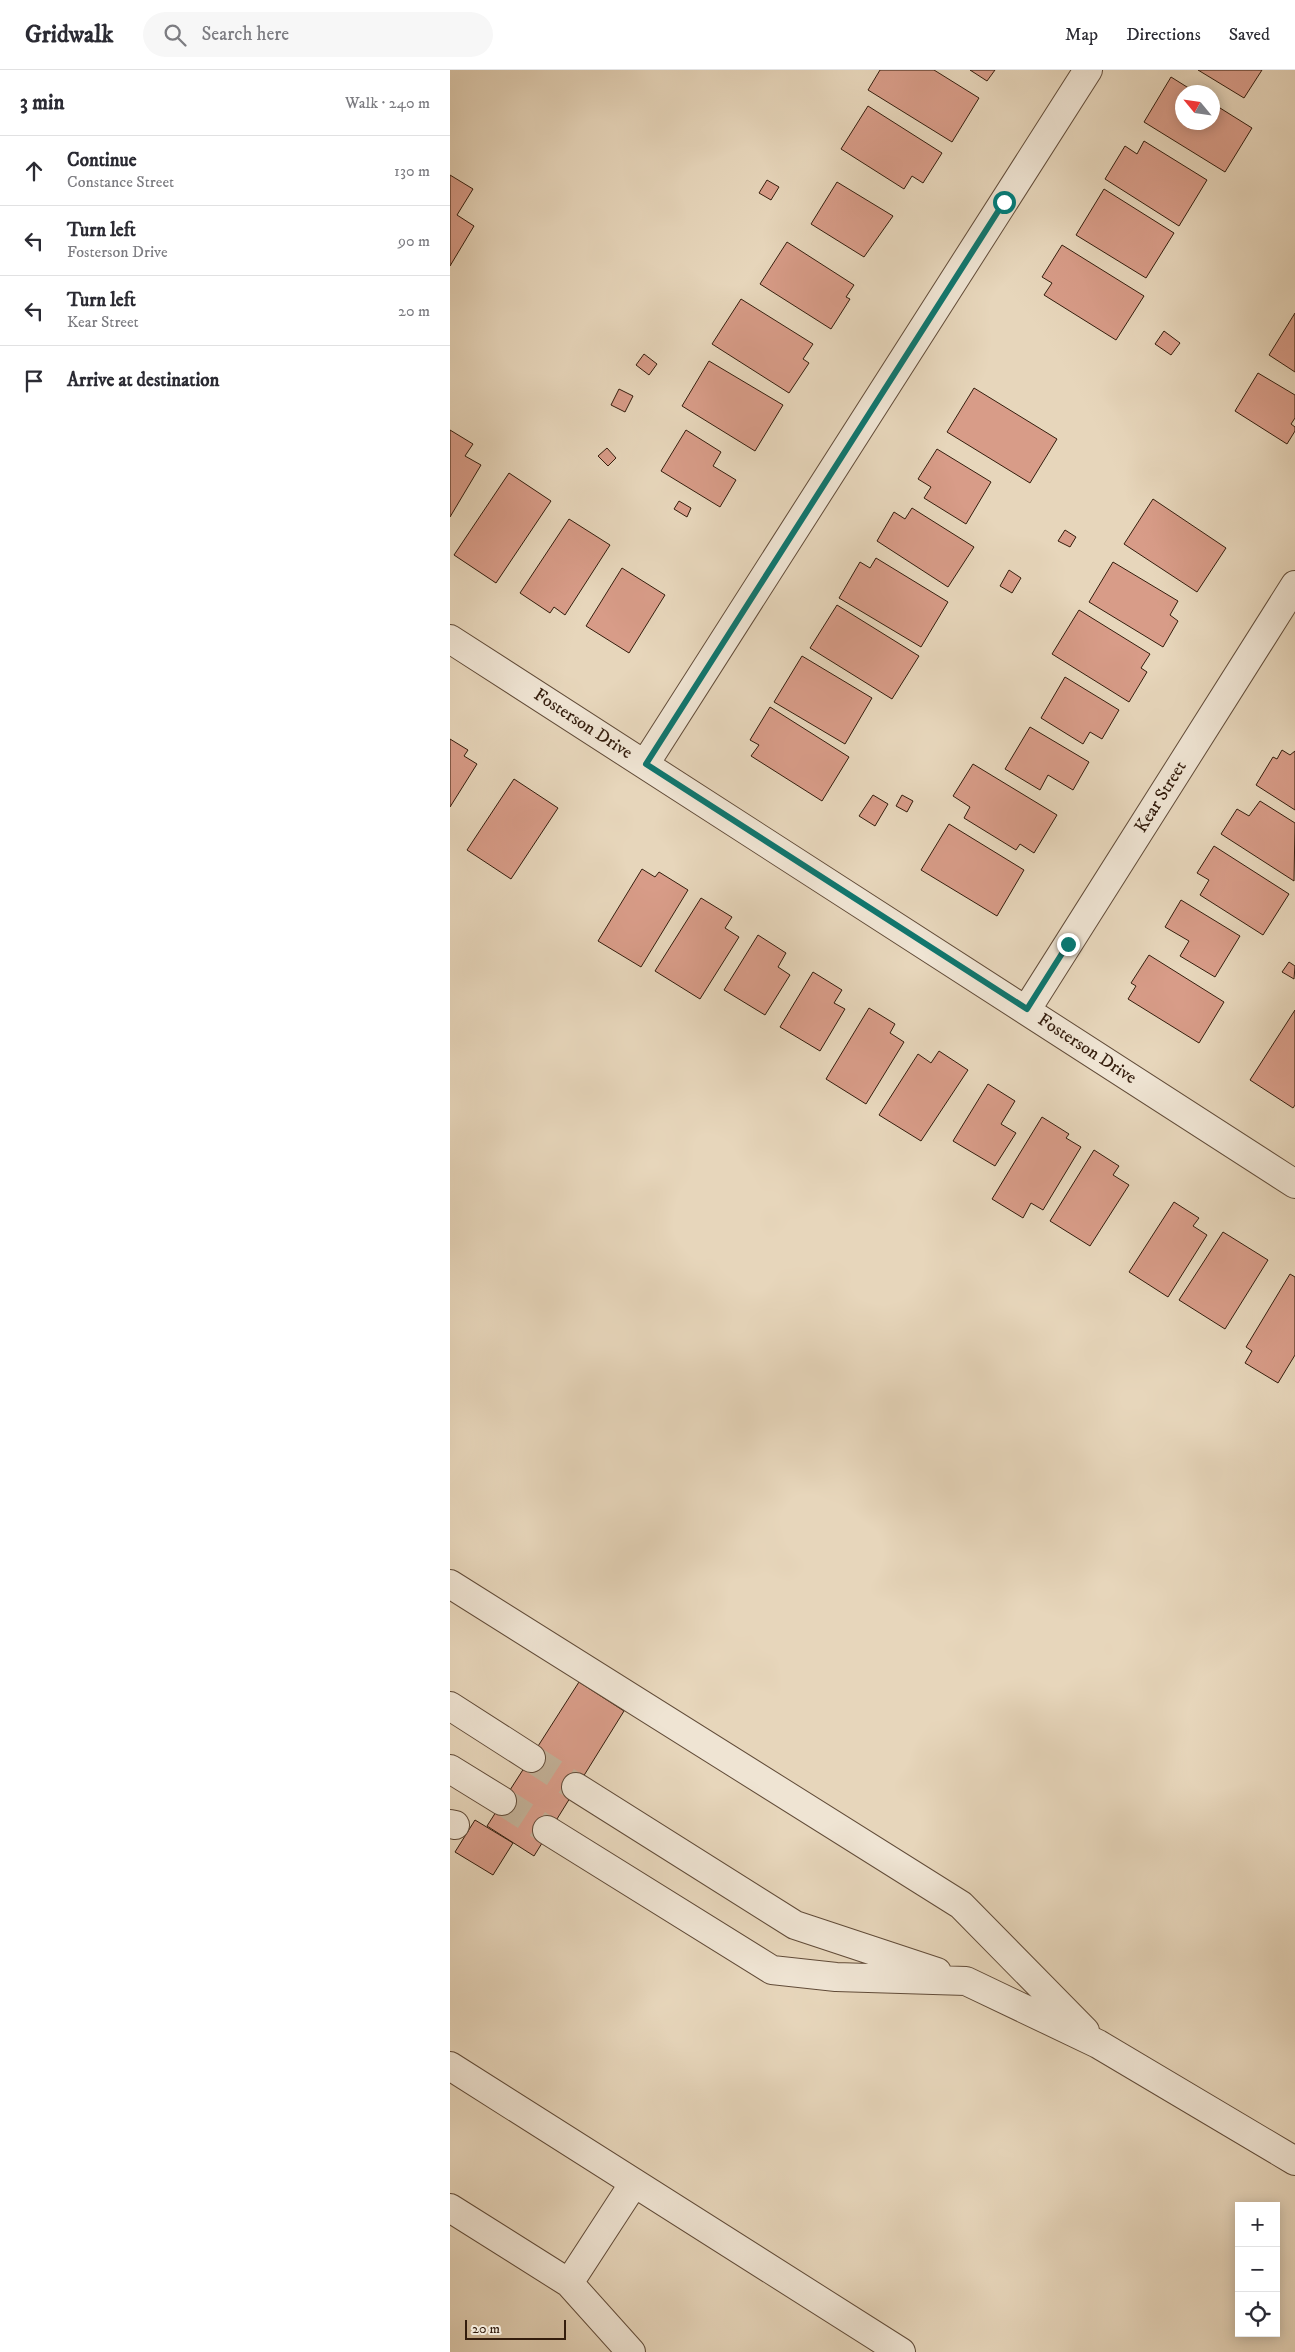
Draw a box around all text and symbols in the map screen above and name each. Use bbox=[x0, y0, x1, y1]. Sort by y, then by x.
search box bbox=[143, 12, 493, 57]
text: Gridwalk bbox=[25, 20, 113, 50]
icon: search bbox=[161, 21, 189, 49]
text: Search here bbox=[201, 23, 289, 46]
text: Map bbox=[1065, 24, 1098, 46]
text: Directions bbox=[1126, 24, 1201, 46]
text: Saved bbox=[1229, 24, 1270, 46]
north arrow bbox=[1175, 85, 1220, 130]
text: 3 min bbox=[20, 90, 65, 116]
text: Walk · 240 m bbox=[345, 93, 430, 113]
text: Continue bbox=[67, 149, 137, 172]
icon: ahead bbox=[20, 157, 48, 185]
text: 130 m bbox=[394, 161, 430, 181]
text: Constance Street bbox=[67, 172, 174, 192]
route start bbox=[993, 191, 1016, 214]
text: Turn left bbox=[67, 219, 136, 242]
icon: left bbox=[20, 227, 48, 255]
text: 90 m bbox=[398, 231, 430, 251]
text: Fosterson Drive bbox=[67, 242, 168, 262]
text: Turn left bbox=[67, 289, 136, 312]
icon: left bbox=[20, 297, 48, 325]
text: 20 m bbox=[398, 301, 430, 321]
text: Kear Street bbox=[67, 312, 139, 332]
icon: arrive bbox=[20, 367, 48, 395]
text: Arrive at destination bbox=[67, 369, 219, 392]
street label: Fosterson Drive bbox=[530, 684, 636, 764]
street label: Kear Street bbox=[1130, 757, 1192, 837]
route end bbox=[1057, 933, 1080, 956]
street label: Fosterson Drive bbox=[1034, 1009, 1140, 1089]
map controls bbox=[1235, 2202, 1280, 2337]
button: + bbox=[1235, 2202, 1280, 2247]
button: − bbox=[1235, 2247, 1280, 2292]
button: locate bbox=[1235, 2292, 1280, 2337]
scale bar bbox=[465, 2317, 566, 2340]
text: 20 m bbox=[472, 2320, 500, 2338]

